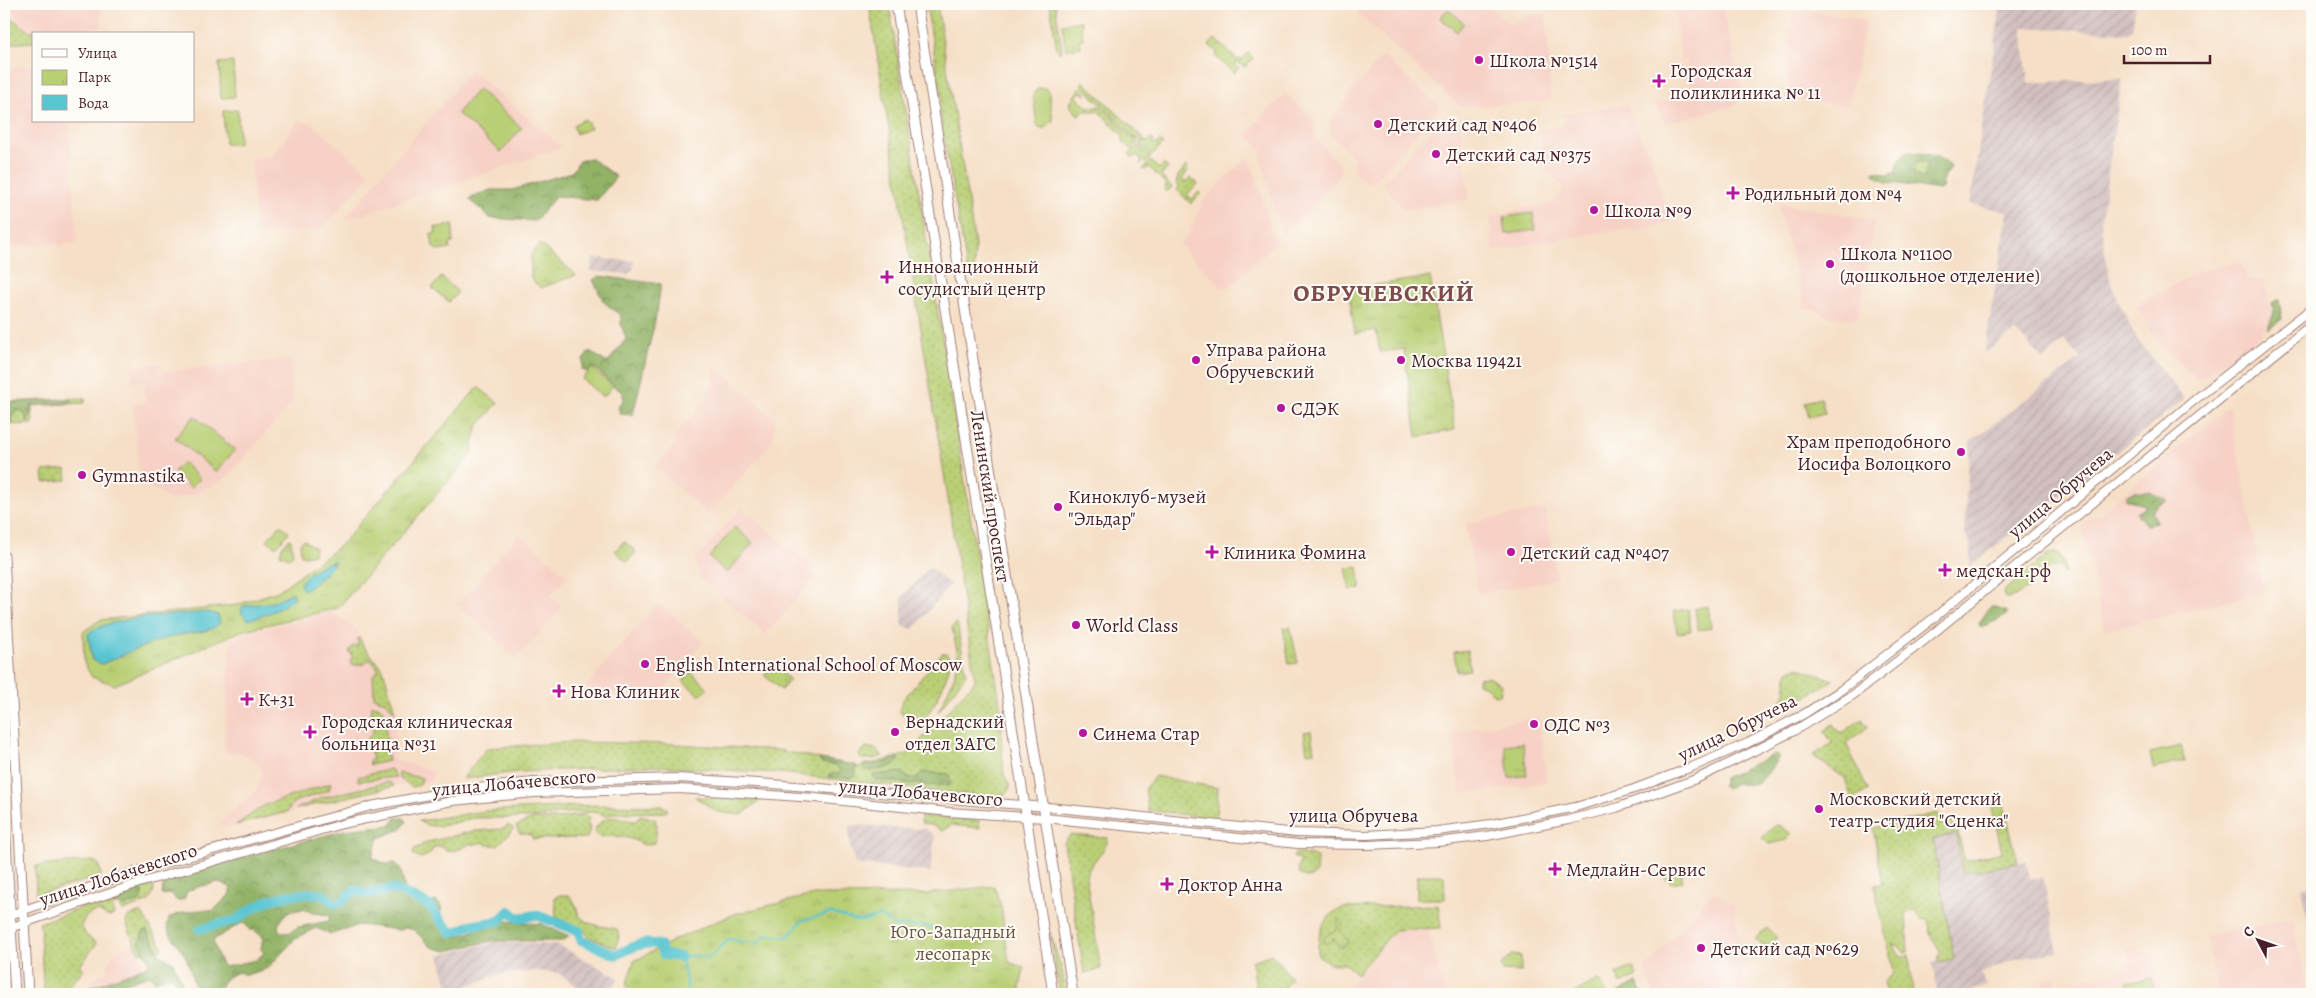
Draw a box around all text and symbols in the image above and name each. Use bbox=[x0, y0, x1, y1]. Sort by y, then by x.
legend bbox=[32, 32, 195, 122]
scale bar bbox=[2124, 32, 2210, 64]
text: 100 m bbox=[2131, 40, 2168, 60]
text: Улица bbox=[78, 43, 117, 63]
place label: Школа №1514 bbox=[1489, 48, 1598, 74]
marker: Школа №1514 bbox=[1473, 54, 1485, 66]
place label: Городская поликлиника № 11 bbox=[1670, 58, 1821, 106]
text: Парк bbox=[78, 67, 111, 87]
marker: Городская поликлиника № 11 bbox=[1652, 74, 1666, 88]
text: Вода bbox=[78, 93, 109, 113]
place label: Детский сад №406 bbox=[1388, 112, 1537, 138]
marker: Детский сад №406 bbox=[1372, 118, 1384, 130]
place label: Детский сад №375 bbox=[1446, 142, 1591, 168]
marker: Детский сад №375 bbox=[1430, 148, 1442, 160]
place label: Родильный дом №4 bbox=[1744, 181, 1903, 207]
marker: Родильный дом №4 bbox=[1726, 186, 1740, 200]
place label: Школа №9 bbox=[1604, 198, 1692, 224]
marker: Школа №9 bbox=[1588, 204, 1600, 216]
place label: Школа №1100 (дошкольное отделение) bbox=[1840, 241, 2040, 289]
place label: Инновационный сосудистый центр bbox=[898, 254, 1046, 302]
marker: Школа №1100 (дошкольное отделение) bbox=[1824, 258, 1836, 270]
marker: Инновационный сосудистый центр bbox=[880, 270, 894, 284]
district label: ОБРУЧЕВСКИЙ bbox=[1293, 277, 1475, 309]
place label: Управа района Обручевский bbox=[1206, 337, 1327, 385]
place label: Москва 119421 bbox=[1411, 348, 1522, 374]
marker: Управа района Обручевский bbox=[1190, 354, 1202, 366]
marker: Москва 119421 bbox=[1395, 354, 1407, 366]
place label: СДЭК bbox=[1291, 396, 1339, 422]
marker: СДЭК bbox=[1275, 402, 1287, 414]
street label: Ленинский проспект bbox=[964, 408, 1017, 585]
place label: Храм преподобного Иосифа Волоцкого bbox=[1787, 429, 1951, 477]
street label: улица Обручева bbox=[2002, 441, 2119, 545]
marker: Храм преподобного Иосифа Волоцкого bbox=[1955, 446, 1967, 458]
place label: Gymnastika bbox=[92, 463, 185, 489]
marker: Gymnastika bbox=[76, 469, 88, 481]
place label: Киноклуб-музей "Эльдар" bbox=[1068, 484, 1206, 532]
marker: Киноклуб-музей "Эльдар" bbox=[1052, 501, 1064, 513]
place label: Клиника Фомина bbox=[1223, 540, 1367, 566]
place label: Детский сад №407 bbox=[1521, 540, 1669, 566]
marker: Клиника Фомина bbox=[1205, 545, 1219, 559]
marker: Детский сад №407 bbox=[1505, 546, 1517, 558]
place label: медскан.рф bbox=[1956, 558, 2051, 584]
marker: медскан.рф bbox=[1938, 563, 1952, 577]
place label: World Class bbox=[1085, 613, 1178, 639]
marker: World Class bbox=[1070, 619, 1082, 631]
place label: English International School of Moscow bbox=[655, 652, 963, 678]
marker: English International School of Moscow bbox=[639, 658, 651, 670]
place label: Нова Клиник bbox=[570, 679, 680, 705]
marker: Нова Клиник bbox=[552, 684, 566, 698]
place label: К+31 bbox=[258, 687, 295, 713]
street label: улица Обручева bbox=[1673, 688, 1801, 768]
marker: К+31 bbox=[240, 692, 254, 706]
place label: Городская клиническая больница №31 bbox=[321, 709, 513, 757]
place label: Вернадский отдел ЗАГС bbox=[905, 709, 1004, 757]
place label: ОДС №3 bbox=[1544, 712, 1610, 738]
marker: ОДС №3 bbox=[1528, 718, 1540, 730]
place label: Синема Стар bbox=[1093, 721, 1200, 747]
marker: Городская клиническая больница №31 bbox=[303, 725, 317, 739]
marker: Вернадский отдел ЗАГС bbox=[889, 726, 901, 738]
marker: Синема Стар bbox=[1077, 727, 1089, 739]
street label: улица Лобачевского bbox=[430, 763, 597, 803]
street label: улица Лобачевского bbox=[837, 773, 1004, 813]
place label: Московский детский театр-студия "Сценка" bbox=[1829, 786, 2009, 834]
street label: улица Обручева bbox=[1288, 803, 1419, 829]
marker: Московский детский театр-студия "Сценка" bbox=[1813, 803, 1825, 815]
street label: улица Лобачевского bbox=[35, 837, 200, 913]
place label: Медлайн-Сервис bbox=[1566, 857, 1706, 883]
marker: Медлайн-Сервис bbox=[1548, 862, 1562, 876]
place label: Доктор Анна bbox=[1178, 872, 1283, 898]
marker: Доктор Анна bbox=[1160, 877, 1174, 891]
north arrow bbox=[2234, 916, 2284, 966]
park label: Юго-Западный лесопарк bbox=[890, 919, 1016, 967]
text: С bbox=[2239, 922, 2259, 941]
place label: Детский сад №629 bbox=[1711, 936, 1859, 962]
marker: Детский сад №629 bbox=[1695, 942, 1707, 954]

